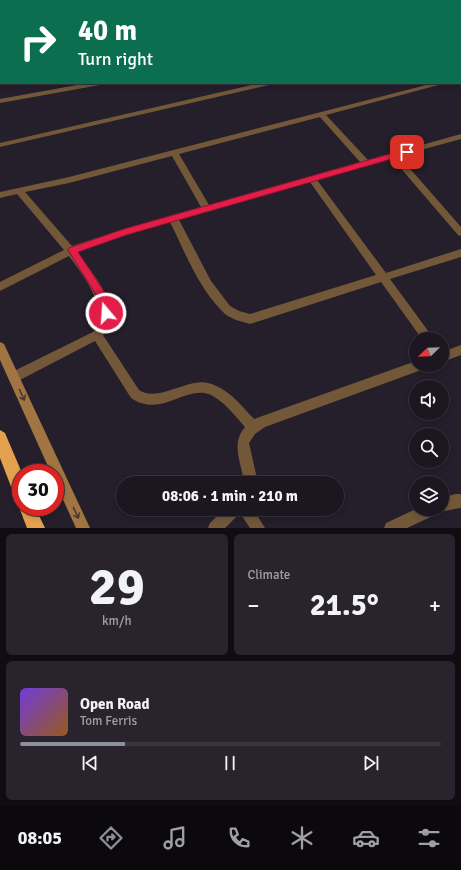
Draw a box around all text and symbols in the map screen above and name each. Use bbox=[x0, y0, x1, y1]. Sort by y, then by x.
text: 40 m bbox=[78, 14, 137, 48]
icon: right bbox=[12, 16, 64, 68]
text: Turn right bbox=[78, 48, 153, 70]
pin bbox=[390, 135, 424, 169]
icon: arrive bbox=[396, 141, 418, 163]
position arrow bbox=[85, 292, 127, 334]
north arrow bbox=[409, 332, 449, 372]
map controls bbox=[409, 332, 449, 516]
button: sound bbox=[409, 380, 449, 420]
one-way arrow bbox=[19, 389, 26, 401]
button: search bbox=[409, 428, 449, 468]
speed limit sign: 30 bbox=[12, 464, 64, 516]
button: layers bbox=[409, 476, 449, 516]
text: 08:06 · 1 min · 210 m bbox=[162, 487, 298, 505]
one-way arrow bbox=[73, 507, 80, 519]
text: 29 bbox=[89, 555, 145, 619]
text: Climate bbox=[248, 567, 290, 583]
text: 21.5° bbox=[310, 587, 379, 624]
text: − bbox=[248, 592, 259, 619]
text: + bbox=[429, 592, 441, 619]
text: km/h bbox=[102, 613, 131, 629]
text: Open Road bbox=[80, 695, 150, 713]
text: Tom Ferris bbox=[80, 713, 137, 729]
icon: previous bbox=[79, 752, 101, 774]
icon: pause bbox=[219, 752, 241, 774]
icon: next bbox=[360, 752, 382, 774]
icon: directions bbox=[97, 824, 125, 852]
icon: music bbox=[161, 824, 189, 852]
icon: phone bbox=[225, 824, 253, 852]
icon: climate bbox=[288, 824, 316, 852]
icon: car bbox=[352, 824, 380, 852]
icon: filters bbox=[415, 824, 443, 852]
text: 08:05 bbox=[18, 827, 62, 849]

